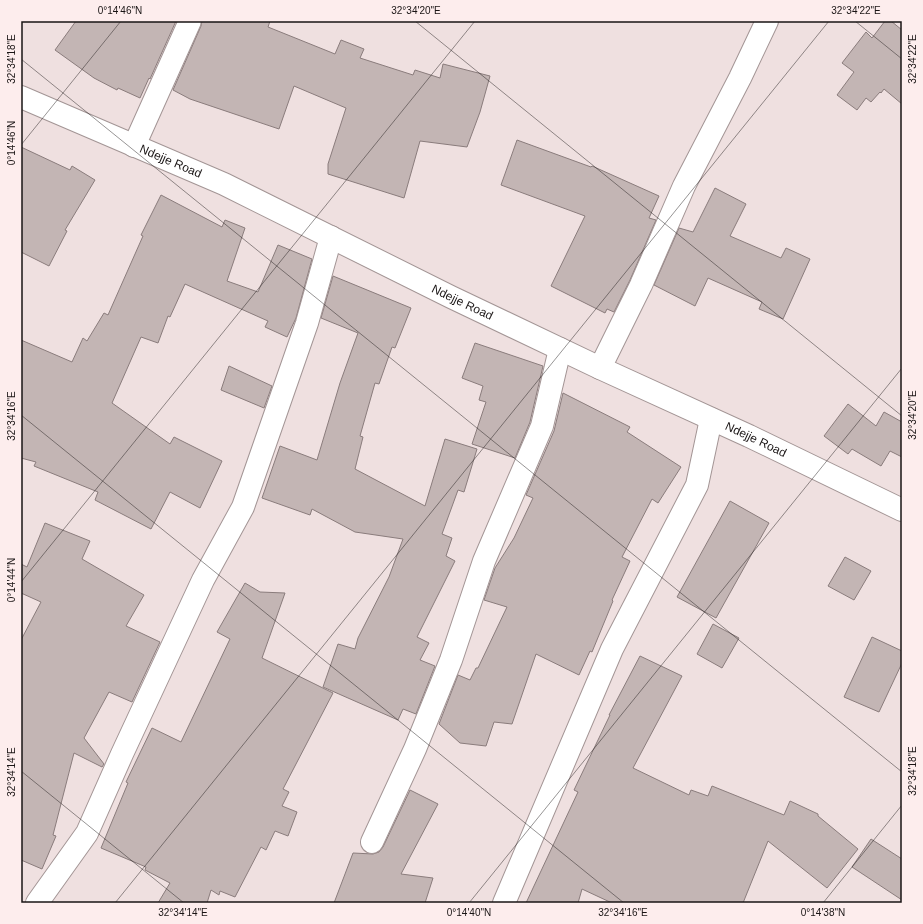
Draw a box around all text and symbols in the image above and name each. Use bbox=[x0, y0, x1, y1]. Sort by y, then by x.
text: 0°14'46"N bbox=[98, 5, 142, 16]
text: 32°34'20"E bbox=[391, 5, 441, 16]
text: 32°34'22"E bbox=[831, 5, 881, 16]
text: 32°34'18"E bbox=[6, 34, 17, 84]
text: 32°34'22"E bbox=[907, 34, 918, 84]
text: 0°14'46"N bbox=[6, 121, 17, 165]
street label: Ndejje Road bbox=[138, 142, 204, 181]
street label: Ndejje Road bbox=[430, 282, 495, 323]
text: 32°34'20"E bbox=[907, 390, 918, 440]
text: 32°34'16"E bbox=[6, 391, 17, 441]
street label: Ndejje Road bbox=[723, 419, 789, 460]
text: 0°14'44"N bbox=[6, 558, 17, 602]
text: 32°34'18"E bbox=[907, 746, 918, 796]
text: 32°34'14"E bbox=[6, 747, 17, 797]
text: 32°34'14"E bbox=[158, 907, 208, 918]
text: 0°14'40"N bbox=[447, 907, 491, 918]
text: 32°34'16"E bbox=[598, 907, 648, 918]
text: 0°14'38"N bbox=[801, 907, 845, 918]

